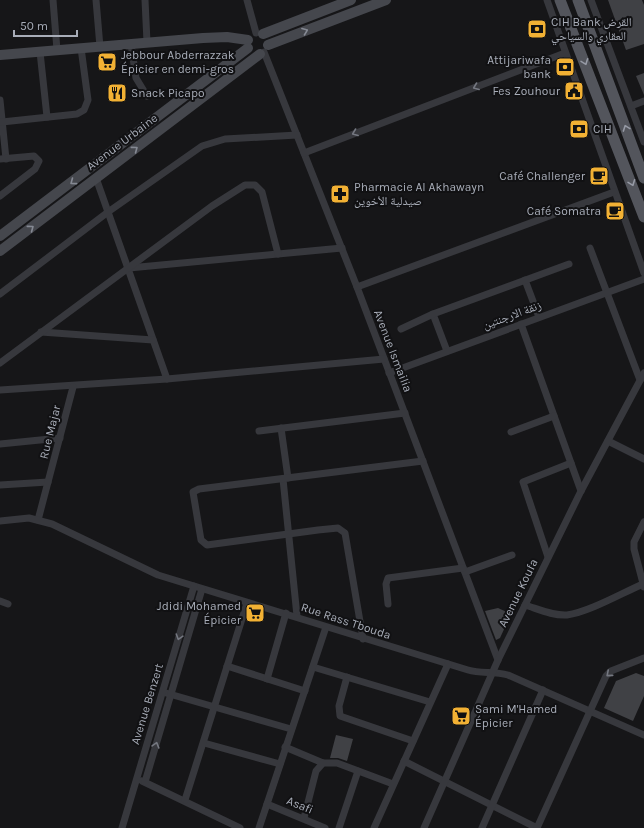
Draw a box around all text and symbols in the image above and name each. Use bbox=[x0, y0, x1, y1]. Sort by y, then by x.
scale bar bbox=[14, 12, 77, 38]
place label: CIH Bank القرض العقاري والسياحي bbox=[551, 15, 632, 46]
bank icon: CIH Bank القرض العقاري والسياحي bbox=[526, 18, 548, 40]
text: 50 m bbox=[20, 19, 48, 33]
one-way arrow bbox=[301, 27, 308, 35]
place label: Jebbour Abderrazzak Épicier en demi-gros bbox=[121, 48, 235, 76]
supermarket icon: Jebbour Abderrazzak Épicier en demi-gros bbox=[96, 51, 118, 73]
place label: Attijariwafa bank bbox=[487, 53, 551, 81]
bank icon: Attijariwafa bank bbox=[554, 56, 576, 78]
one-way arrow bbox=[580, 59, 588, 66]
public building icon: Fes Zouhour bbox=[563, 80, 585, 102]
restaurant icon: Snack Picapo bbox=[106, 82, 128, 104]
one-way arrow bbox=[473, 82, 480, 90]
place label: Fes Zouhour bbox=[492, 84, 561, 98]
place label: Snack Picapo bbox=[131, 86, 205, 100]
street label: Avenue Urbaine bbox=[84, 111, 160, 173]
bank icon: CIH bbox=[568, 118, 590, 140]
place label: CIH bbox=[593, 122, 612, 136]
one-way arrow bbox=[622, 125, 630, 132]
one-way arrow bbox=[351, 129, 358, 137]
one-way arrow bbox=[130, 147, 137, 154]
cafe icon: Café Challenger bbox=[588, 165, 610, 187]
place label: Café Challenger bbox=[499, 169, 586, 183]
one-way arrow bbox=[70, 177, 77, 184]
place label: Pharmacie Al Akhawayn صيدلية الأخوين bbox=[354, 180, 484, 208]
one-way arrow bbox=[627, 180, 635, 187]
pharmacy icon: Pharmacie Al Akhawayn صيدلية الأخوين bbox=[329, 183, 351, 205]
cafe icon: Café Somatra bbox=[604, 200, 626, 222]
place label: Café Somatra bbox=[527, 204, 601, 218]
one-way arrow bbox=[27, 225, 34, 233]
street label: زنقة الارجنتين bbox=[481, 298, 544, 332]
street label: Avenue Ismailia bbox=[371, 308, 415, 394]
street label: Rue Majar bbox=[37, 403, 64, 460]
street label: Avenue Koufa bbox=[495, 557, 541, 629]
place label: Jdidi Mohamed Épicier bbox=[157, 599, 242, 627]
street label: Rue Rass Tbouda bbox=[299, 600, 393, 642]
supermarket icon: Jdidi Mohamed Épicier bbox=[244, 602, 266, 624]
one-way arrow bbox=[175, 633, 184, 640]
street label: Avenue Benzert bbox=[128, 661, 166, 746]
one-way arrow bbox=[606, 669, 614, 676]
place label: Sami M'Hamed Épicier bbox=[475, 702, 557, 730]
supermarket icon: Sami M'Hamed Épicier bbox=[450, 705, 472, 727]
one-way arrow bbox=[151, 742, 160, 749]
street label: Asafi bbox=[285, 793, 315, 817]

